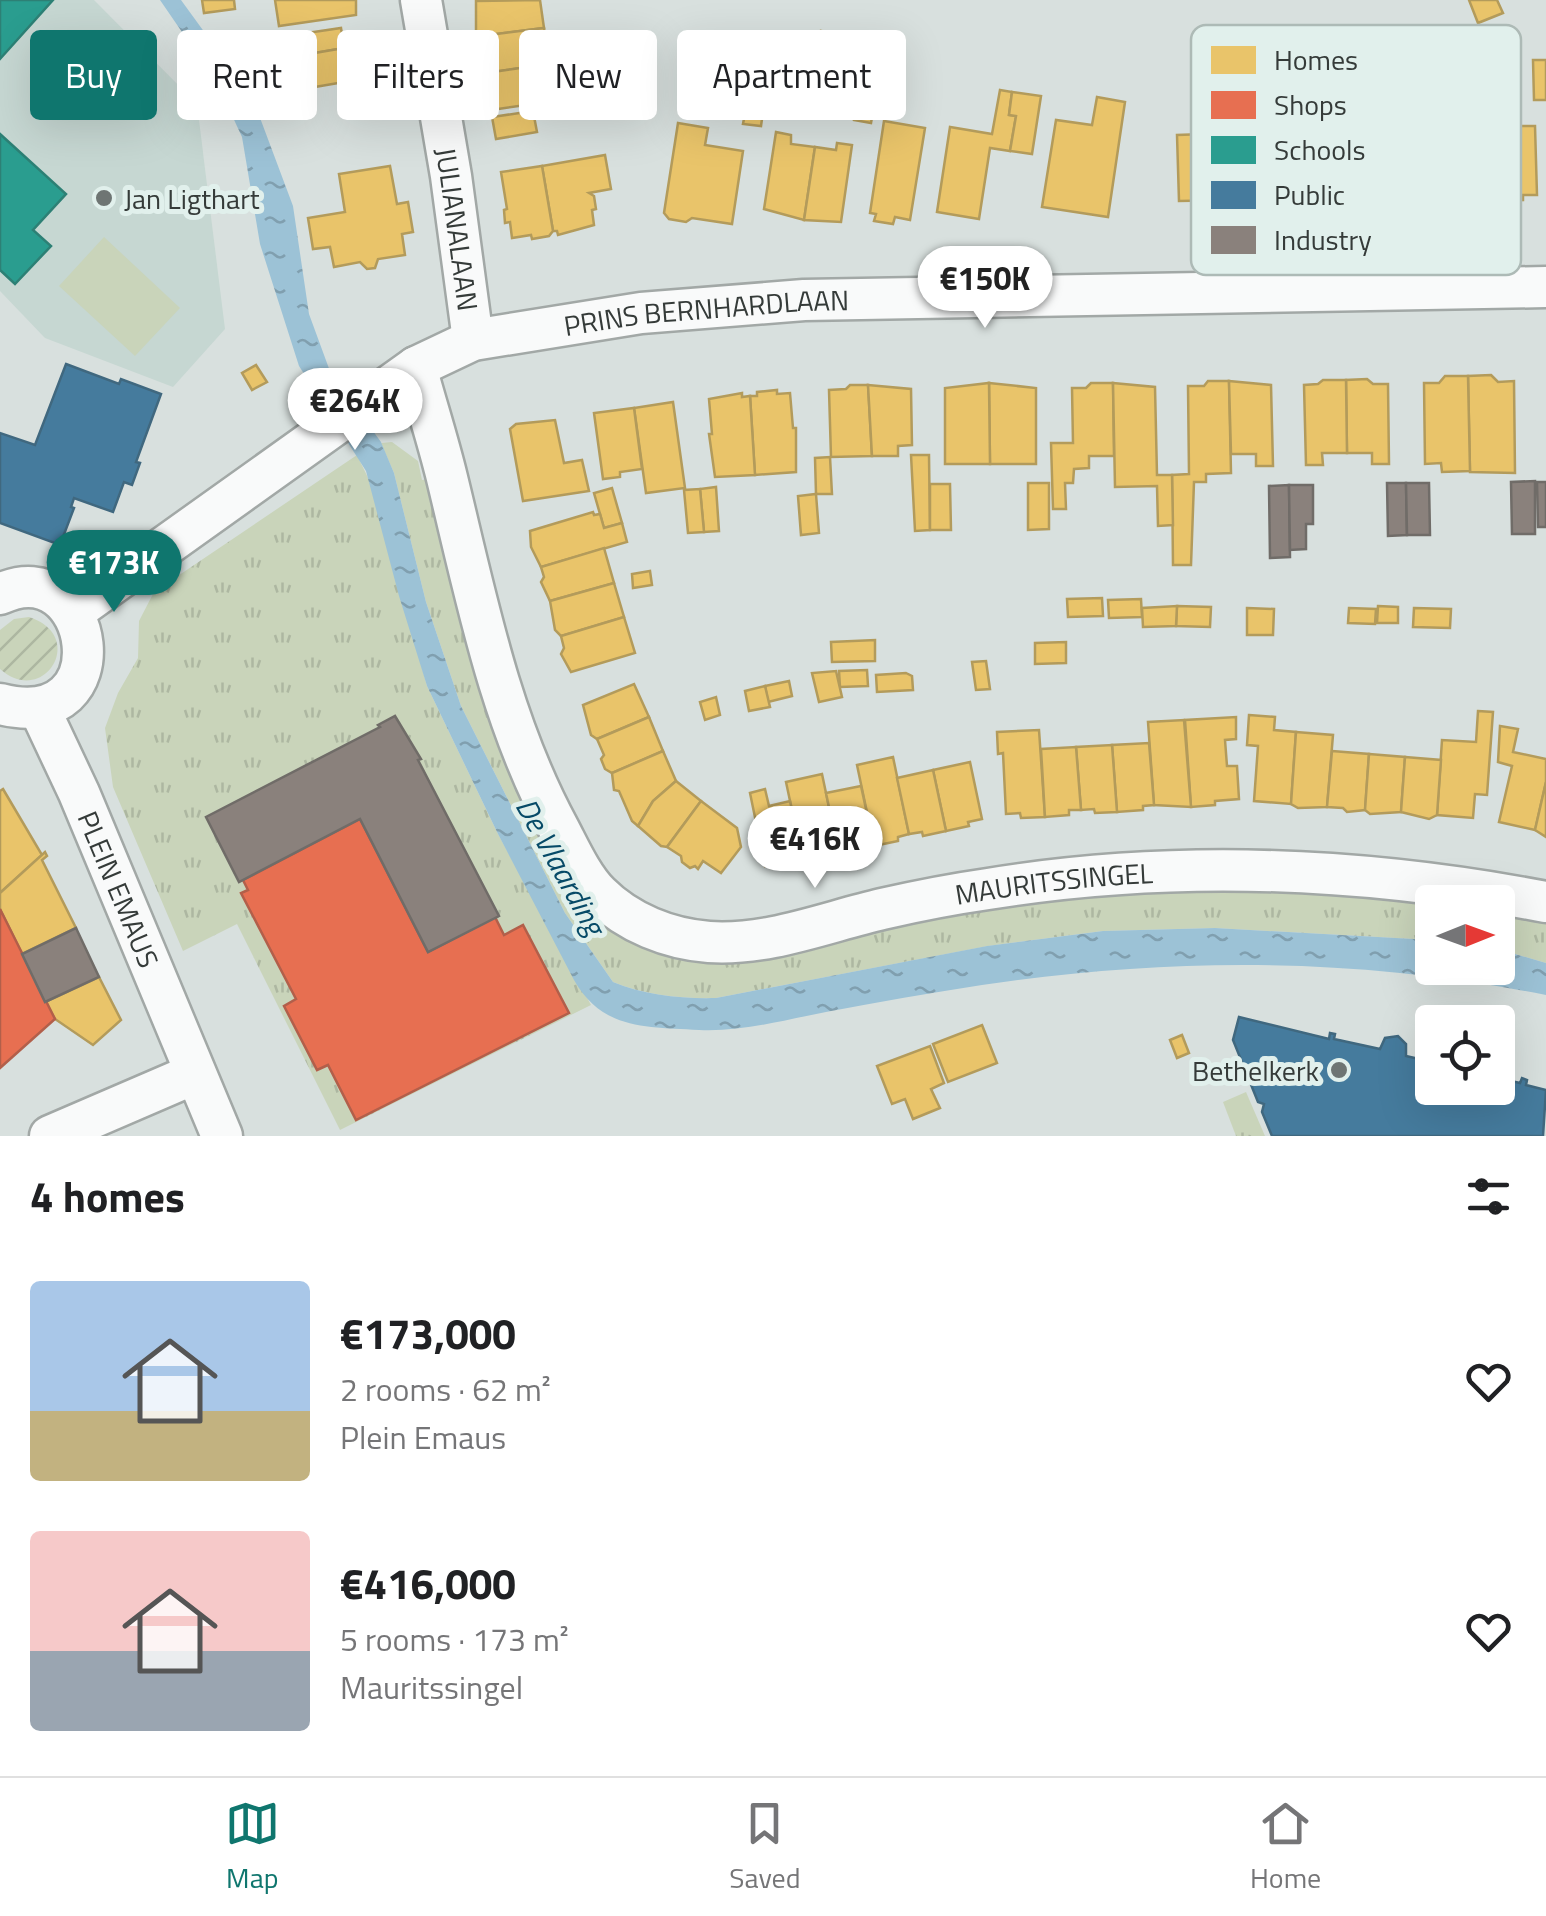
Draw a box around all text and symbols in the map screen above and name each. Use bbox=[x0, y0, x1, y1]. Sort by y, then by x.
legend bbox=[1191, 25, 1521, 275]
chip: Buy bbox=[30, 30, 157, 120]
chip: Rent bbox=[177, 30, 317, 120]
chip: Filters bbox=[337, 30, 499, 120]
chip: New bbox=[519, 30, 657, 120]
chip: Apartment bbox=[677, 30, 906, 120]
text: Homes bbox=[1274, 38, 1358, 81]
text: Shops bbox=[1274, 83, 1347, 126]
text: Schools bbox=[1274, 128, 1365, 171]
street label: JULIANALAAN bbox=[425, 144, 490, 313]
text: Public bbox=[1274, 173, 1345, 216]
place label: Jan Ligthart bbox=[124, 177, 260, 220]
marker: Jan Ligthart bbox=[93, 187, 115, 209]
text: Industry bbox=[1274, 218, 1372, 261]
pin: €150K bbox=[915, 246, 1055, 331]
text: €150K bbox=[940, 254, 1030, 302]
street label: PRINS BERNHARDLAAN bbox=[561, 278, 849, 347]
pin: €264K bbox=[285, 368, 425, 453]
text: €264K bbox=[310, 376, 400, 424]
pin: €173K bbox=[44, 530, 184, 615]
text: €173K bbox=[69, 538, 159, 586]
water label: De Vlaarding bbox=[504, 789, 619, 946]
street label: PLEIN EMAUS bbox=[67, 804, 171, 974]
pin: €416K bbox=[745, 806, 885, 891]
text: €416K bbox=[770, 814, 860, 862]
street label: MAURITSSINGEL bbox=[952, 851, 1155, 915]
north arrow bbox=[1415, 885, 1515, 985]
map controls bbox=[1415, 885, 1515, 1105]
button: locate bbox=[1415, 1005, 1515, 1105]
place label: Bethelkerk bbox=[1192, 1049, 1319, 1092]
marker: Bethelkerk bbox=[1328, 1059, 1350, 1081]
text: 4 homes bbox=[30, 1164, 185, 1228]
icon: filters bbox=[1461, 1169, 1516, 1224]
text: €173,000 bbox=[340, 1301, 516, 1365]
icon: home bbox=[110, 1321, 230, 1441]
icon: heart bbox=[1461, 1354, 1516, 1409]
text: 2 rooms · 62 m² bbox=[340, 1365, 551, 1413]
text: Plein Emaus bbox=[340, 1413, 506, 1461]
text: €416,000 bbox=[340, 1551, 516, 1615]
icon: home bbox=[110, 1571, 230, 1691]
icon: heart bbox=[1461, 1604, 1516, 1659]
text: 5 rooms · 173 m² bbox=[340, 1615, 569, 1663]
text: Mauritssingel bbox=[340, 1663, 523, 1711]
tab: Map bbox=[225, 1796, 280, 1899]
tab: Saved bbox=[729, 1796, 801, 1899]
tab: Home bbox=[1250, 1796, 1321, 1899]

